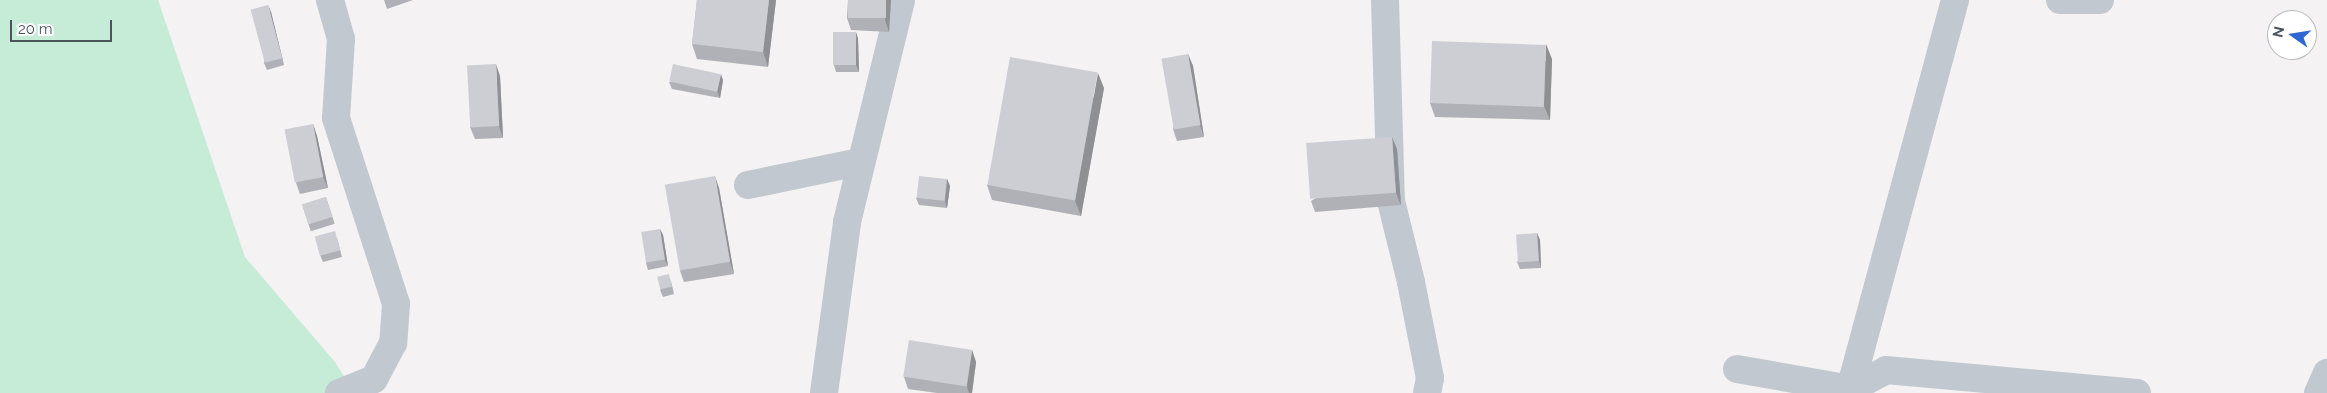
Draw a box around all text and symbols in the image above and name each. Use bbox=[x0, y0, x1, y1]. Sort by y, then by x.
scale bar bbox=[12, 10, 115, 42]
north arrow bbox=[2267, 10, 2317, 60]
text: 20 m bbox=[18, 20, 53, 38]
text: N bbox=[2269, 25, 2287, 39]

